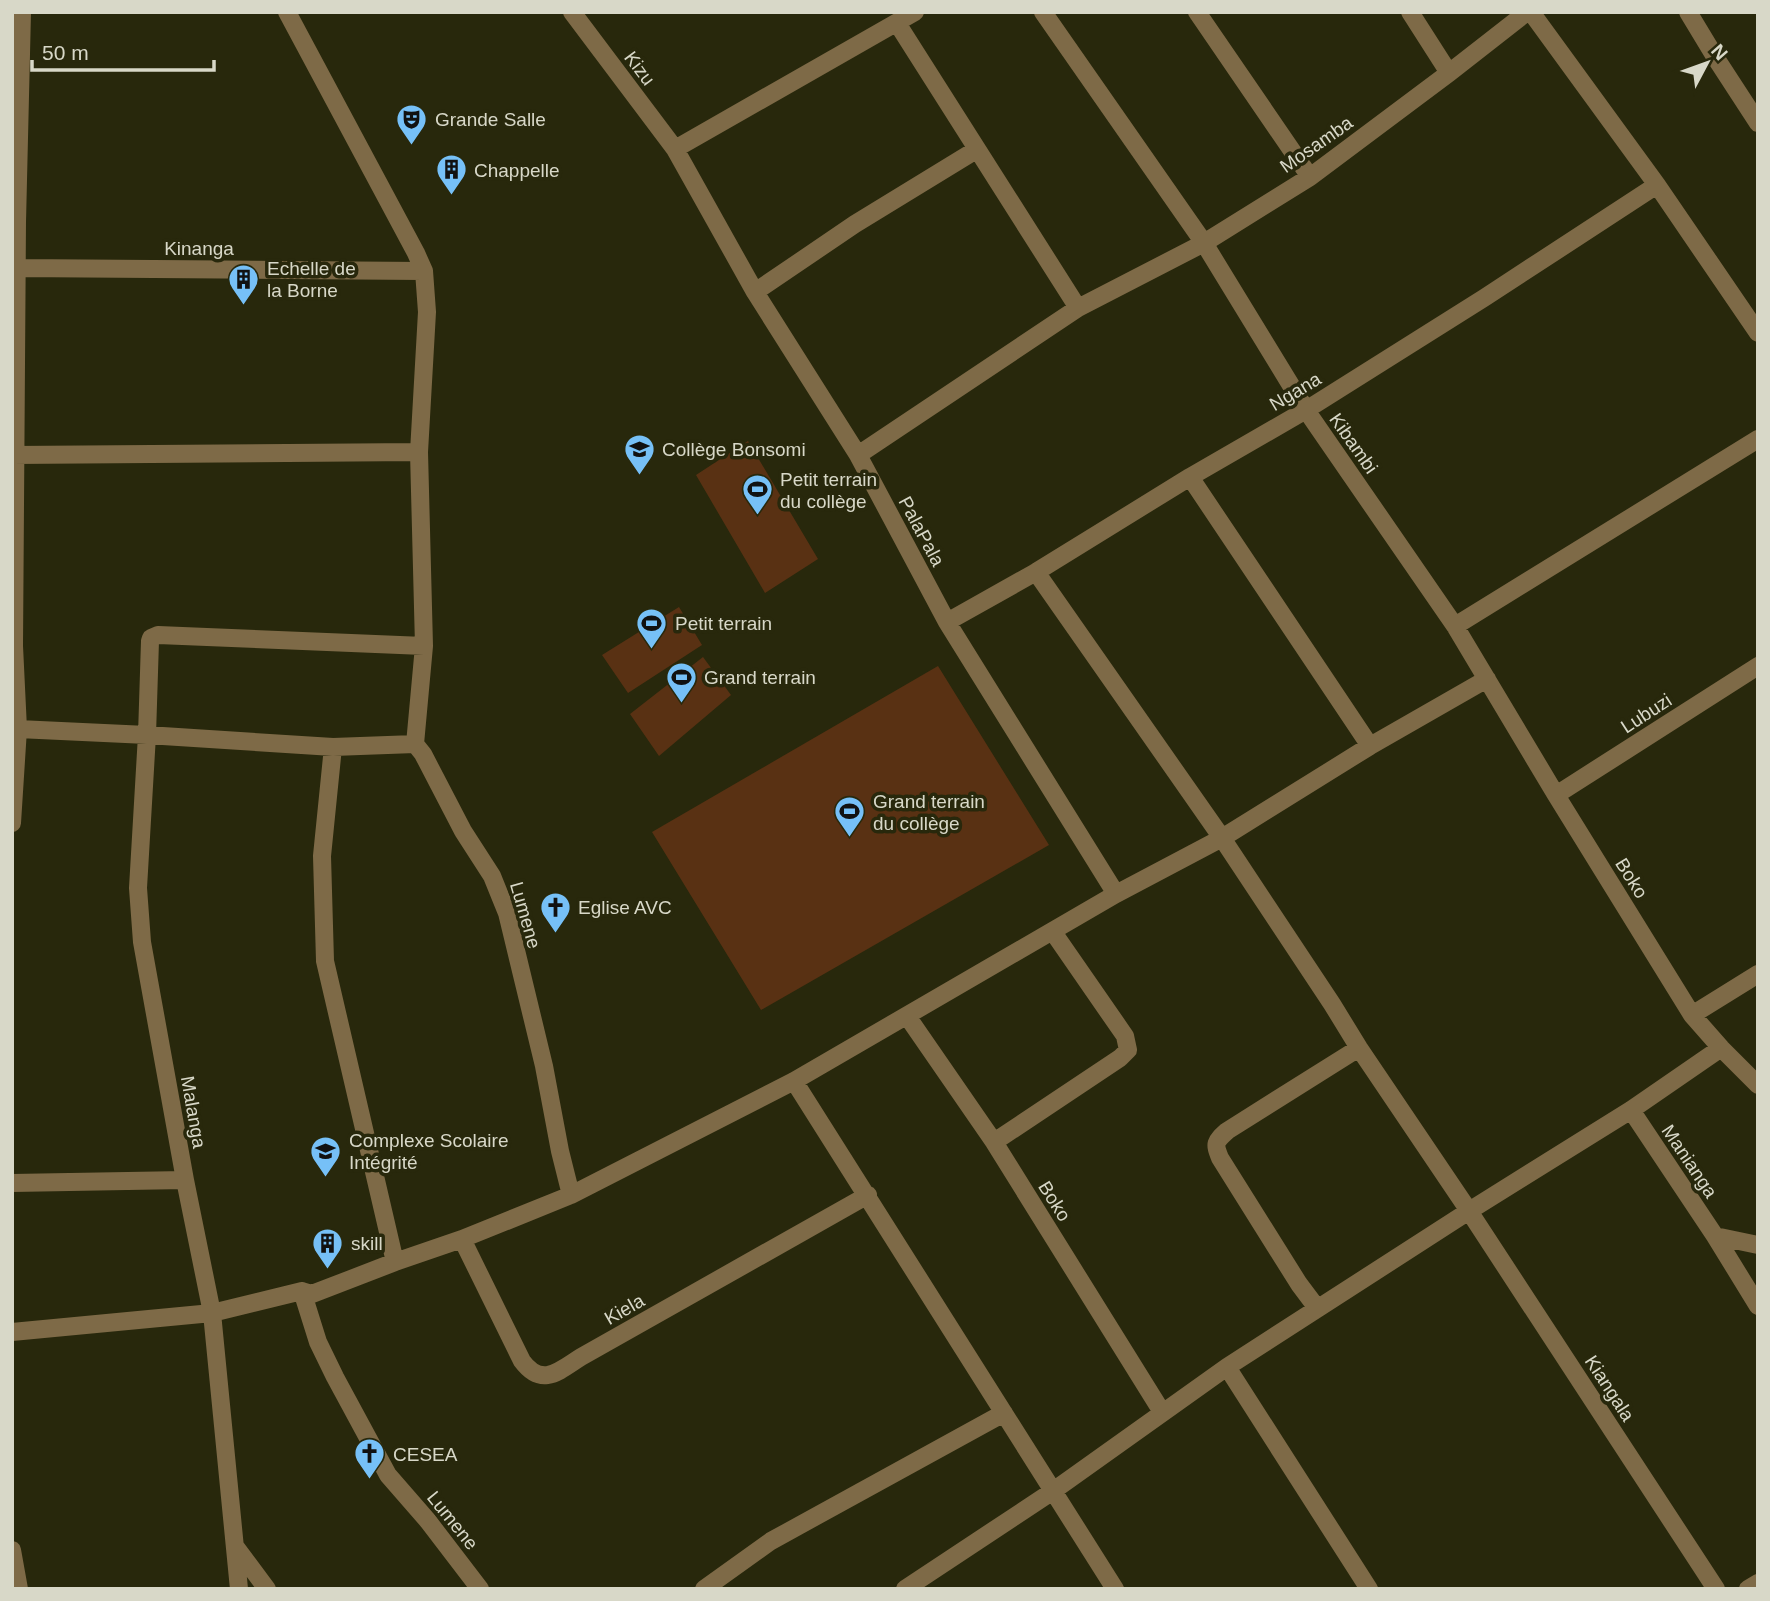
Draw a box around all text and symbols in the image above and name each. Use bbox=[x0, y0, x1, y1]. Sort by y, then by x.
scale bar bbox=[32, 28, 214, 72]
north arrow bbox=[1672, 28, 1742, 98]
text: N bbox=[1707, 40, 1732, 64]
text: 50 m bbox=[42, 41, 89, 64]
street label: Kizu bbox=[620, 47, 659, 89]
theatre icon: Grande Salle bbox=[395, 102, 429, 146]
place label: Grande Salle bbox=[435, 109, 546, 130]
street label: Mosamba bbox=[1276, 112, 1357, 177]
building icon: Chappelle bbox=[434, 153, 468, 197]
place label: Chappelle bbox=[474, 160, 560, 181]
street label: Kinanga bbox=[164, 238, 234, 259]
place label: Echelle de la Borne bbox=[267, 258, 356, 301]
building icon: Echelle de la Borne bbox=[227, 262, 261, 306]
street label: Ngana bbox=[1266, 368, 1325, 415]
street label: Kibambi bbox=[1325, 409, 1382, 477]
school or university icon: Collège Bonsomi bbox=[622, 432, 656, 476]
place label: Collège Bonsomi bbox=[662, 439, 806, 460]
place label: Petit terrain du collège bbox=[780, 469, 877, 512]
sports icon: Petit terrain du collège bbox=[740, 473, 774, 517]
street label: PalaPala bbox=[894, 493, 949, 570]
sports icon: Petit terrain bbox=[635, 606, 669, 650]
place label: Petit terrain bbox=[675, 613, 772, 634]
sports icon: Grand terrain bbox=[664, 660, 698, 704]
place label: Grand terrain bbox=[704, 667, 816, 688]
street label: Lubuzi bbox=[1617, 689, 1675, 737]
place label: Grand terrain du collège bbox=[873, 791, 985, 834]
sports icon: Grand terrain du collège bbox=[833, 795, 867, 839]
street label: Boko bbox=[1611, 854, 1652, 902]
street label: Lumene bbox=[506, 879, 545, 951]
church icon: Eglise AVC bbox=[538, 890, 572, 934]
place label: Eglise AVC bbox=[578, 897, 672, 918]
street label: Malanga bbox=[177, 1074, 210, 1150]
street label: Manianga bbox=[1658, 1121, 1722, 1202]
place label: Complexe Scolaire Intégrité bbox=[349, 1130, 508, 1173]
school or university icon: Complexe Scolaire Intégrité bbox=[309, 1134, 343, 1178]
street label: Boko bbox=[1034, 1177, 1075, 1225]
building icon: skill bbox=[311, 1226, 345, 1270]
place label: skill bbox=[351, 1233, 383, 1254]
street label: Kiela bbox=[601, 1290, 648, 1329]
street label: Kiangala bbox=[1581, 1352, 1639, 1425]
church icon: CESEA bbox=[353, 1437, 387, 1481]
place label: CESEA bbox=[393, 1444, 458, 1465]
street label: Lumene bbox=[423, 1487, 482, 1554]

